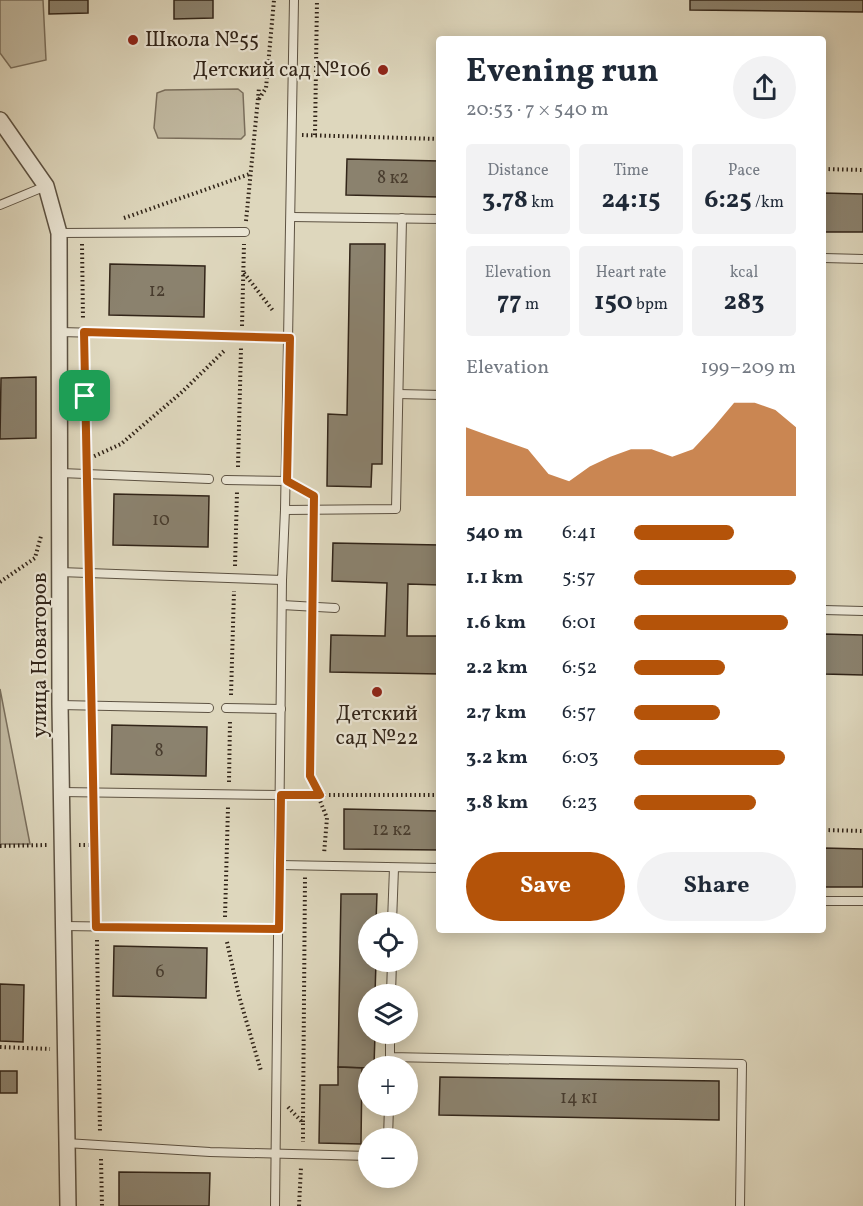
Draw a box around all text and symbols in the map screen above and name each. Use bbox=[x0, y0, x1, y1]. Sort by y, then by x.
place label: Школа №55 bbox=[145, 26, 259, 55]
marker: Школа №55 bbox=[126, 33, 140, 47]
text: Evening run bbox=[466, 50, 659, 96]
place label: Детский сад №106 bbox=[193, 56, 371, 85]
button: share bbox=[733, 56, 796, 119]
marker: Детский сад №106 bbox=[376, 63, 390, 77]
text: 20:53 · 7 × 540 m bbox=[466, 96, 609, 124]
text: Distance bbox=[487, 160, 549, 182]
text: Time bbox=[613, 160, 649, 182]
text: Pace bbox=[728, 160, 760, 182]
house number: 8 к2 bbox=[377, 166, 409, 191]
text: 3.78 bbox=[482, 182, 528, 218]
text: 24:15 bbox=[601, 182, 661, 218]
text: 6:25 bbox=[704, 182, 752, 218]
text: km bbox=[528, 192, 554, 214]
text: /km bbox=[752, 192, 784, 214]
text: Elevation bbox=[485, 262, 551, 284]
text: Heart rate bbox=[596, 262, 666, 284]
text: kcal bbox=[730, 262, 758, 284]
house number: 12 bbox=[149, 279, 165, 304]
text: 77 bbox=[497, 284, 522, 320]
text: 150 bbox=[594, 284, 633, 320]
text: 283 bbox=[724, 284, 764, 320]
text: m bbox=[522, 294, 539, 316]
text: bpm bbox=[633, 294, 668, 316]
text: Elevation bbox=[466, 354, 549, 382]
text: 199–209 m bbox=[701, 354, 796, 382]
pin bbox=[59, 370, 110, 421]
icon: arrive bbox=[68, 379, 101, 412]
house number: 10 bbox=[152, 508, 170, 533]
text: 540 m bbox=[466, 519, 523, 547]
text: 6:41 bbox=[562, 519, 597, 547]
text: 1.1 km bbox=[466, 564, 523, 592]
text: 5:57 bbox=[562, 564, 596, 592]
street label: улица Новаторов bbox=[26, 572, 55, 738]
text: 1.6 km bbox=[466, 609, 526, 637]
text: 6:01 bbox=[562, 609, 597, 637]
text: 2.2 km bbox=[466, 654, 528, 682]
text: 6:52 bbox=[562, 654, 597, 682]
marker: Детский сад №22 bbox=[370, 685, 384, 699]
text: 2.7 km bbox=[466, 699, 527, 727]
text: 6:57 bbox=[562, 699, 596, 727]
place label: Детский сад №22 bbox=[336, 700, 419, 753]
house number: 8 bbox=[154, 739, 164, 764]
text: 3.2 km bbox=[466, 744, 528, 772]
text: 6:03 bbox=[562, 744, 599, 772]
text: 3.8 km bbox=[466, 789, 528, 817]
text: 6:23 bbox=[562, 789, 597, 817]
house number: 12 к2 bbox=[372, 818, 412, 843]
button: Save bbox=[466, 852, 625, 921]
button: Share bbox=[637, 852, 796, 921]
map controls bbox=[358, 912, 418, 1188]
button: locate bbox=[358, 912, 418, 972]
house number: 6 bbox=[155, 960, 165, 985]
button: layers bbox=[358, 984, 418, 1044]
button: + bbox=[358, 1056, 418, 1116]
house number: 14 к1 bbox=[560, 1086, 598, 1111]
button: − bbox=[358, 1128, 418, 1188]

